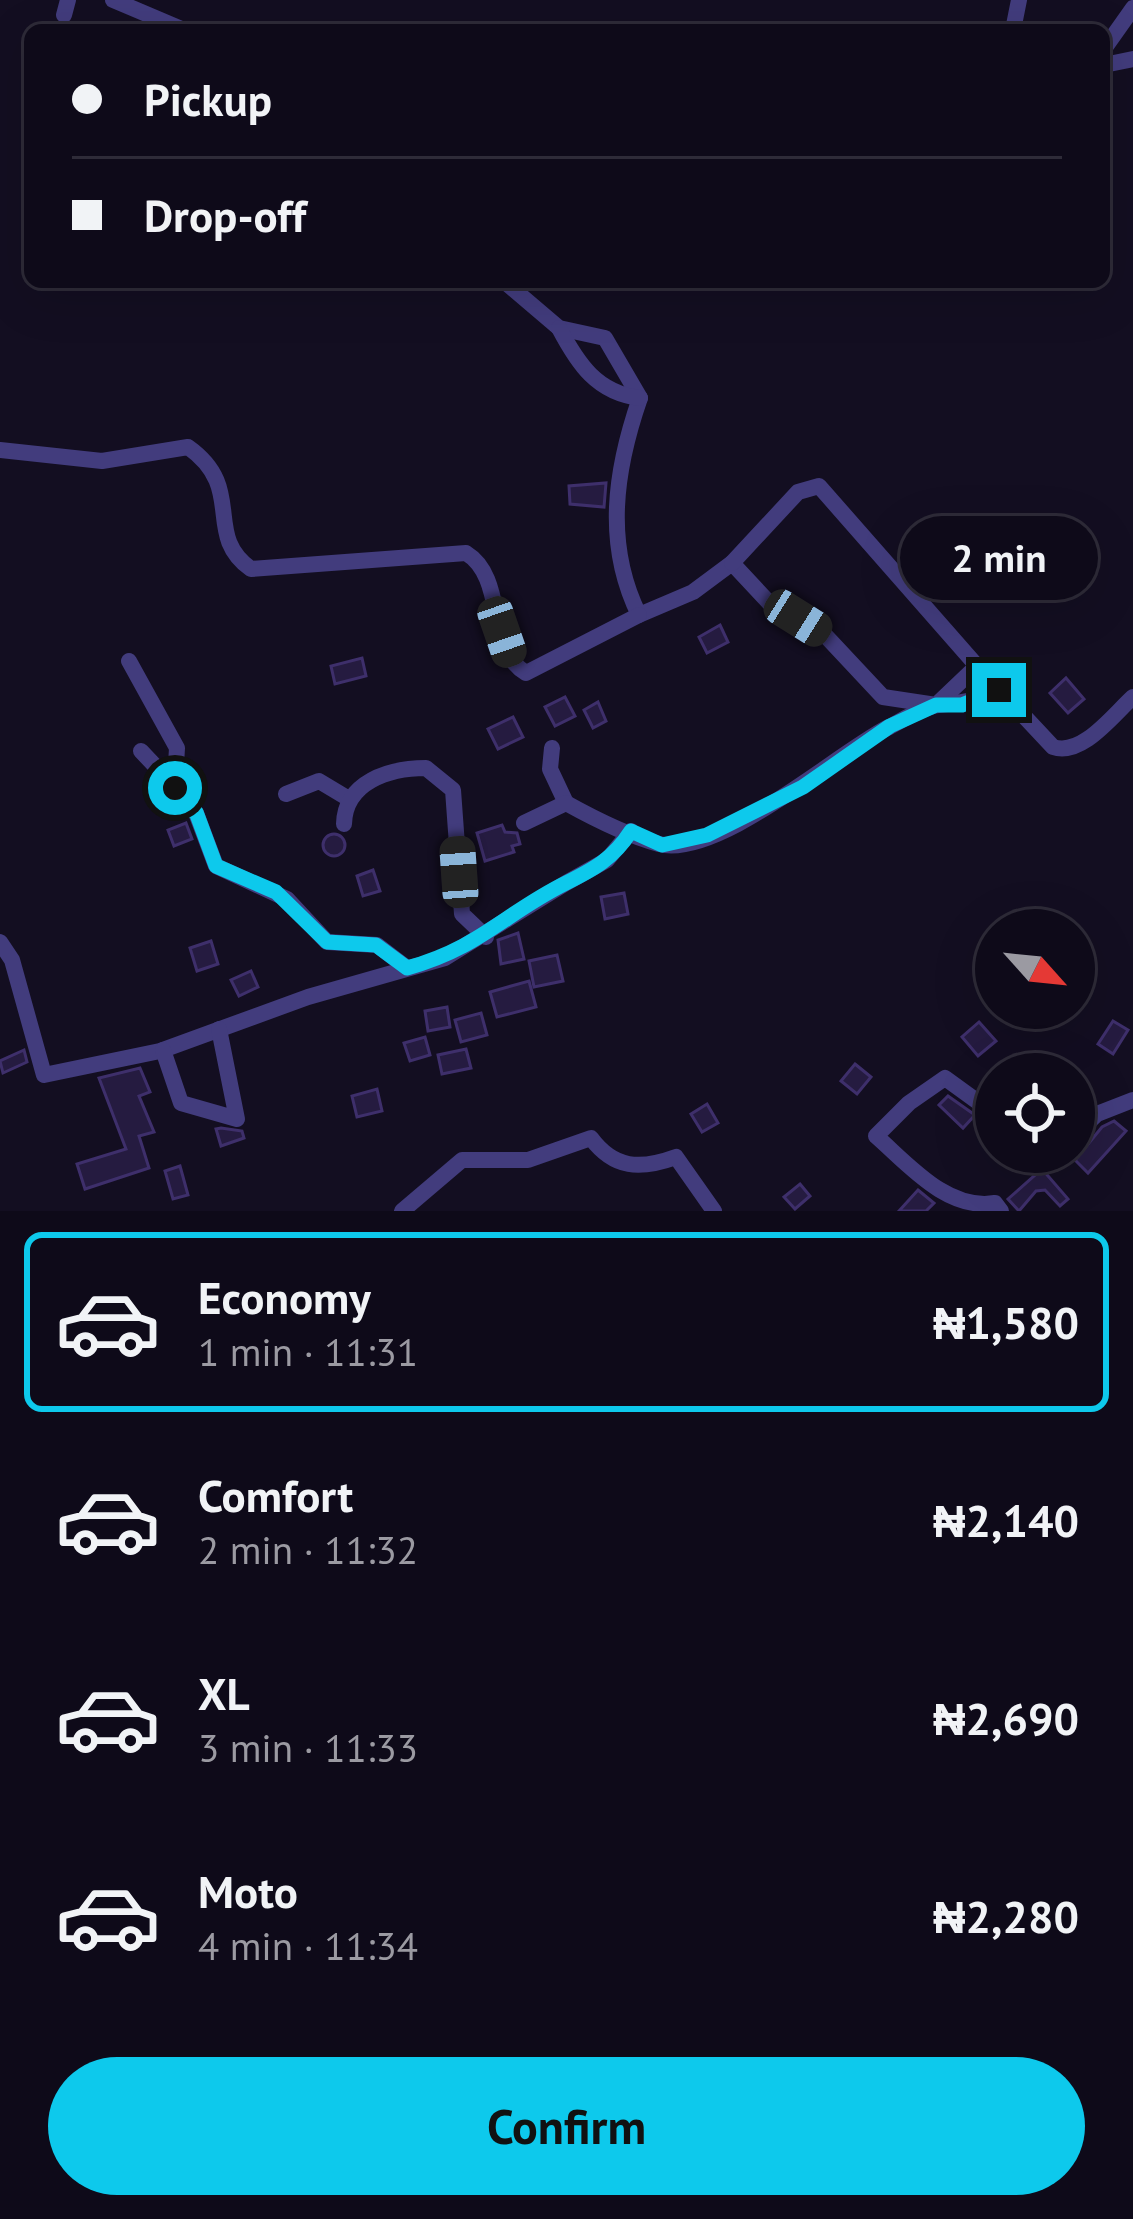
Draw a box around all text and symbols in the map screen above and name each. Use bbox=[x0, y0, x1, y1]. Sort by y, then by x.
text: Pickup bbox=[144, 70, 272, 128]
text: Drop-off bbox=[144, 186, 306, 244]
callout: 2 min bbox=[900, 516, 1098, 600]
text: 2 min bbox=[951, 532, 1047, 583]
car bbox=[758, 584, 838, 652]
car bbox=[473, 592, 531, 672]
route end bbox=[972, 663, 1026, 717]
route start bbox=[148, 761, 202, 815]
car bbox=[439, 835, 479, 909]
north arrow bbox=[975, 909, 1095, 1029]
map controls bbox=[975, 909, 1095, 1173]
button: locate bbox=[975, 1053, 1095, 1173]
icon: car bbox=[54, 1268, 162, 1376]
text: Economy bbox=[198, 1268, 371, 1326]
text: ₦1,580 bbox=[933, 1293, 1079, 1351]
text: 1 min · 11:31 bbox=[198, 1326, 418, 1377]
icon: car bbox=[54, 1466, 162, 1574]
text: Comfort bbox=[198, 1466, 353, 1524]
text: ₦2,140 bbox=[933, 1491, 1079, 1549]
text: 2 min · 11:32 bbox=[198, 1524, 418, 1575]
icon: car bbox=[54, 1664, 162, 1772]
text: XL bbox=[198, 1664, 250, 1722]
text: ₦2,690 bbox=[933, 1689, 1079, 1747]
text: 3 min · 11:33 bbox=[198, 1722, 418, 1773]
icon: car bbox=[54, 1862, 162, 1970]
text: Moto bbox=[198, 1862, 298, 1920]
text: ₦2,280 bbox=[933, 1887, 1079, 1945]
text: 4 min · 11:34 bbox=[198, 1920, 418, 1971]
button: Confirm bbox=[48, 2057, 1085, 2195]

